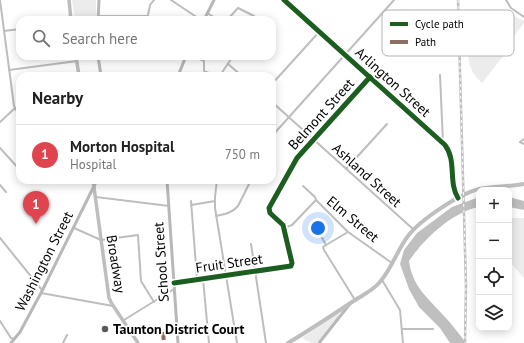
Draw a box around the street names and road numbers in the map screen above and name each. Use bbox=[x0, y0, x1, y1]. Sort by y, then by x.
street label: Arlington Street bbox=[352, 43, 435, 121]
street label: Belmont Street bbox=[284, 74, 358, 154]
street label: Ashland Street bbox=[328, 139, 406, 211]
street label: Elm Street bbox=[323, 192, 383, 246]
street label: Washington Street bbox=[11, 208, 77, 314]
street label: School Street bbox=[149, 221, 173, 303]
street label: Broadway bbox=[103, 234, 130, 295]
street label: Fruit Street bbox=[194, 249, 264, 277]

